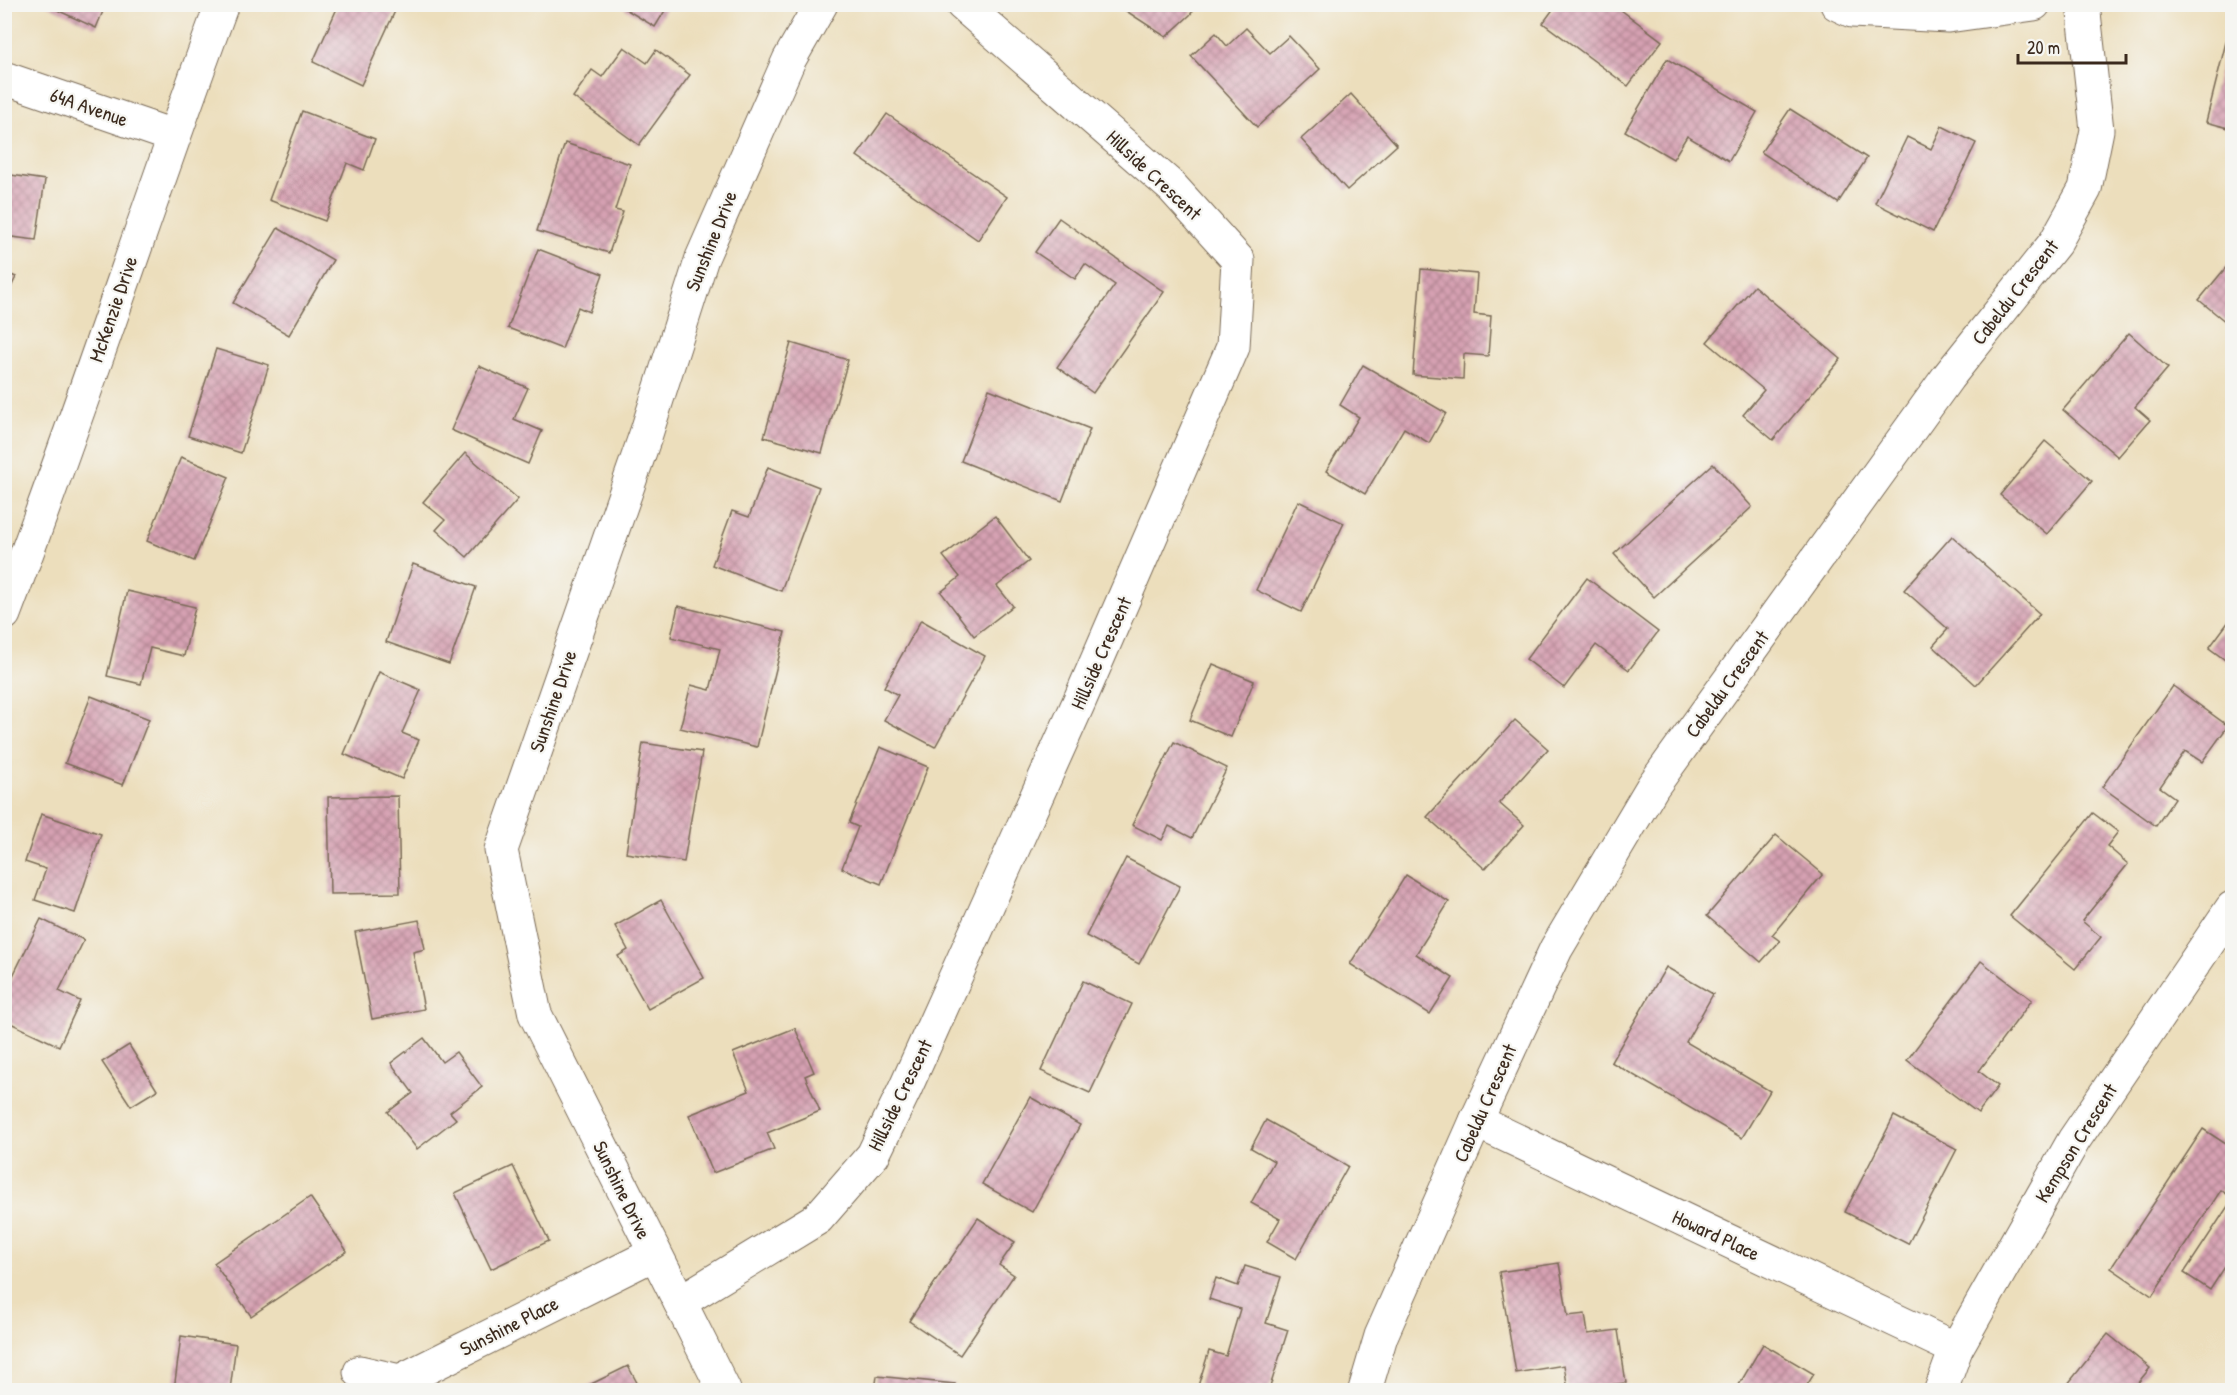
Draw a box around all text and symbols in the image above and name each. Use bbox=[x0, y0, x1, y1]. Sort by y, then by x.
scale bar bbox=[2018, 27, 2126, 65]
text: 20 m bbox=[2027, 35, 2060, 60]
street label: 64A Avenue bbox=[47, 81, 132, 132]
street label: Hillside Crescent bbox=[1101, 124, 1209, 227]
street label: Sunshine Drive bbox=[678, 187, 743, 295]
street label: Cabeldu Crescent bbox=[1965, 233, 2065, 350]
street label: McKenzie Drive bbox=[82, 252, 143, 365]
street label: Hillside Crescent bbox=[1064, 591, 1138, 714]
street label: Cabeldu Crescent bbox=[1678, 624, 1775, 743]
street label: Sunshine Drive bbox=[522, 646, 583, 755]
street label: Hillside Crescent bbox=[861, 1034, 939, 1155]
street label: Cabeldu Crescent bbox=[1446, 1038, 1523, 1166]
street label: Kempson Crescent bbox=[2028, 1077, 2124, 1208]
street label: Sunshine Drive bbox=[587, 1136, 658, 1243]
street label: Howard Place bbox=[1668, 1203, 1764, 1266]
street label: Sunshine Place bbox=[455, 1289, 563, 1362]

